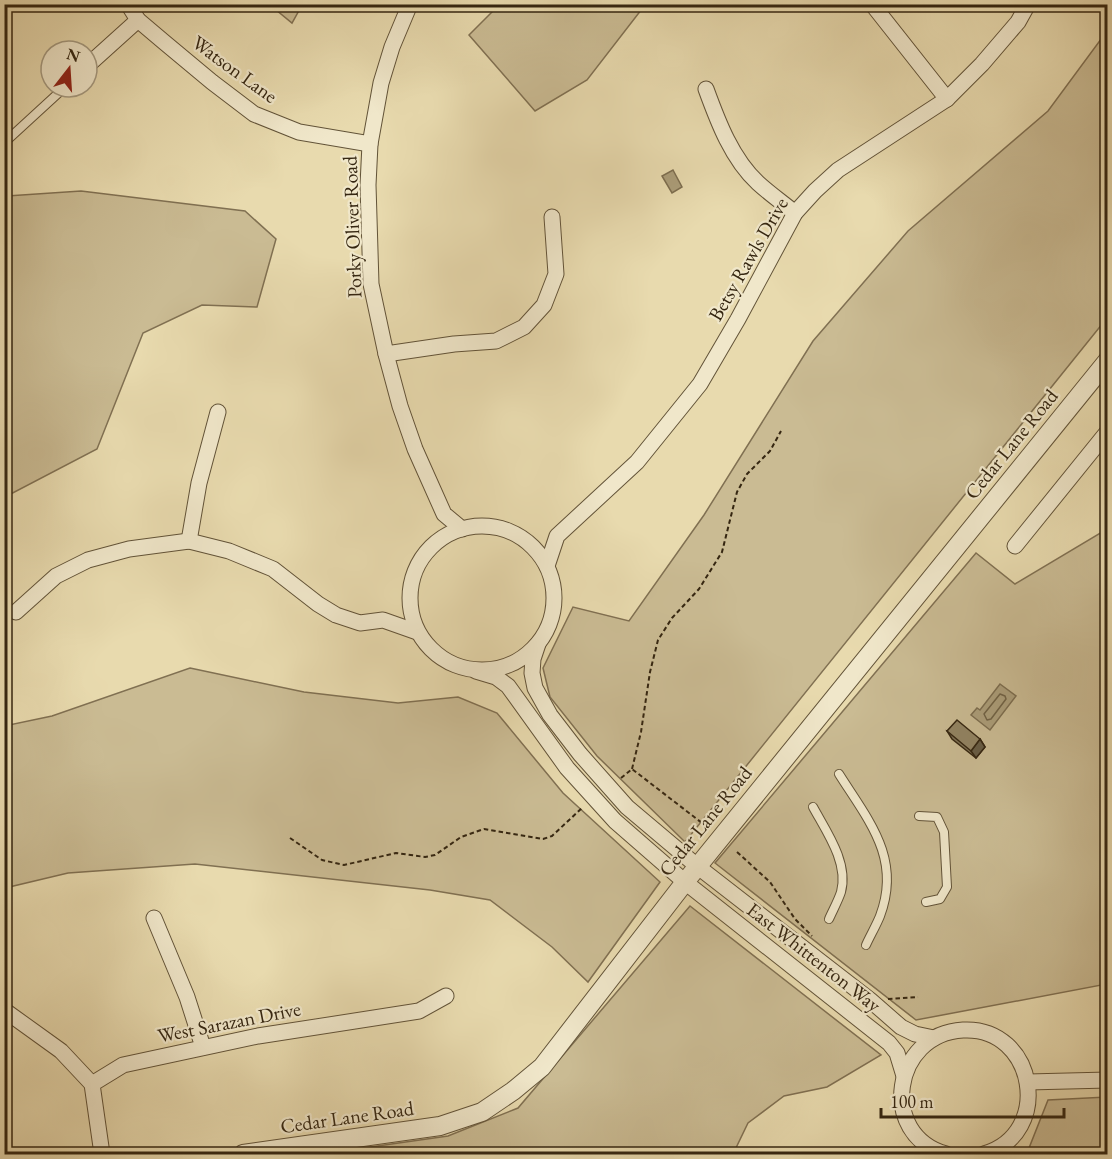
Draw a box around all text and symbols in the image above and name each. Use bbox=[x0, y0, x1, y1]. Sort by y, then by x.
street label: Watson Lane bbox=[187, 29, 283, 109]
north arrow bbox=[39, 39, 99, 99]
text: N bbox=[64, 43, 83, 67]
street label: Porky Oliver Road bbox=[336, 155, 367, 299]
street label: Betsy Rawls Drive bbox=[702, 192, 794, 325]
street label: Cedar Lane Road bbox=[959, 383, 1064, 504]
street label: Cedar Lane Road bbox=[653, 760, 758, 881]
street label: East Whittenton Way bbox=[742, 896, 887, 1018]
street label: West Sarazan Drive bbox=[155, 995, 303, 1049]
scale bar bbox=[881, 1081, 1064, 1119]
text: 100 m bbox=[890, 1090, 934, 1113]
street label: Cedar Lane Road bbox=[279, 1095, 416, 1139]

